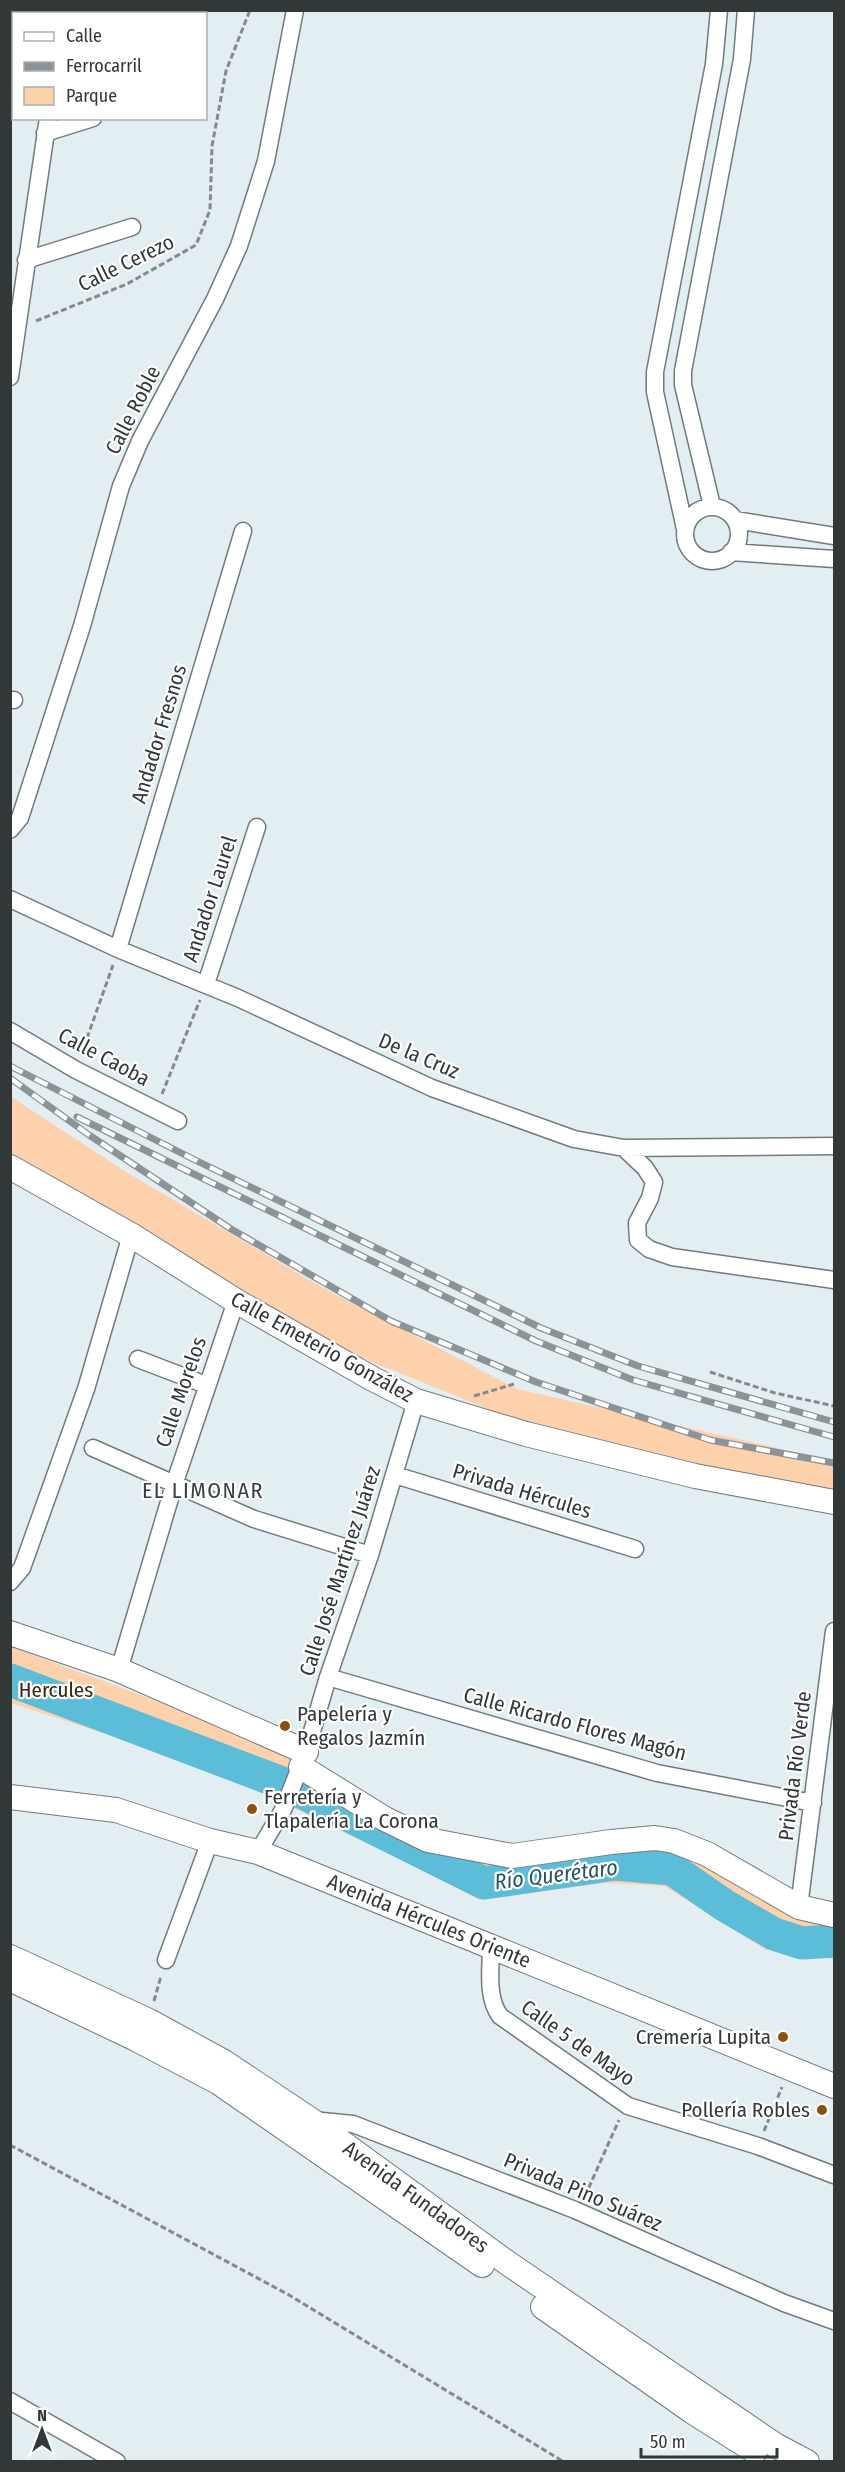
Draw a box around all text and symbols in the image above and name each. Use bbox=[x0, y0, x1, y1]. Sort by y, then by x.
legend bbox=[12, 12, 207, 120]
text: Calle bbox=[66, 25, 102, 47]
text: Ferrocarril bbox=[66, 55, 142, 77]
text: Parque bbox=[66, 85, 117, 107]
street label: Calle Cerezo bbox=[74, 229, 178, 297]
street label: Calle Roble bbox=[100, 361, 166, 459]
street label: Andador Fresnos bbox=[126, 661, 192, 807]
street label: Andador Laurel bbox=[177, 832, 243, 965]
street label: Calle Caoba bbox=[54, 1022, 154, 1092]
street label: De la Cruz bbox=[375, 1027, 463, 1085]
street label: Calle Emeterio González bbox=[226, 1286, 418, 1408]
street label: Calle Morelos bbox=[150, 1333, 212, 1451]
street label: Privada Hércules bbox=[450, 1458, 594, 1524]
street label: Calle José Martínez Juárez bbox=[294, 1463, 386, 1679]
district label: EL LIMONAR bbox=[142, 1477, 264, 1504]
park label: Hercules bbox=[19, 1677, 93, 1703]
street label: Calle Ricardo Flores Magón bbox=[461, 1682, 689, 1766]
street label: Privada Río Verde bbox=[773, 1690, 817, 1842]
place label: Papelería y Regalos Jazmín bbox=[297, 1701, 425, 1751]
marker: Papelería y Regalos Jazmín bbox=[278, 1719, 292, 1733]
place label: Ferretería y Tlapalería La Corona bbox=[264, 1784, 439, 1834]
marker: Ferretería y Tlapalería La Corona bbox=[245, 1802, 259, 1816]
water label: Río Querétaro bbox=[493, 1854, 619, 1895]
street label: Avenida Hércules Oriente bbox=[324, 1868, 534, 1974]
street label: Calle 5 de Mayo bbox=[516, 1994, 640, 2092]
place label: Cremería Lupita bbox=[636, 2024, 771, 2050]
marker: Cremería Lupita bbox=[776, 2030, 790, 2044]
place label: Pollería Robles bbox=[681, 2097, 810, 2123]
marker: Pollería Robles bbox=[815, 2103, 829, 2117]
street label: Avenida Fundadores bbox=[338, 2135, 494, 2259]
street label: Privada Pino Suárez bbox=[500, 2147, 666, 2237]
north arrow bbox=[12, 2400, 72, 2460]
text: N bbox=[37, 2406, 47, 2425]
scale bar bbox=[641, 2421, 778, 2459]
text: 50 m bbox=[650, 2431, 686, 2453]

